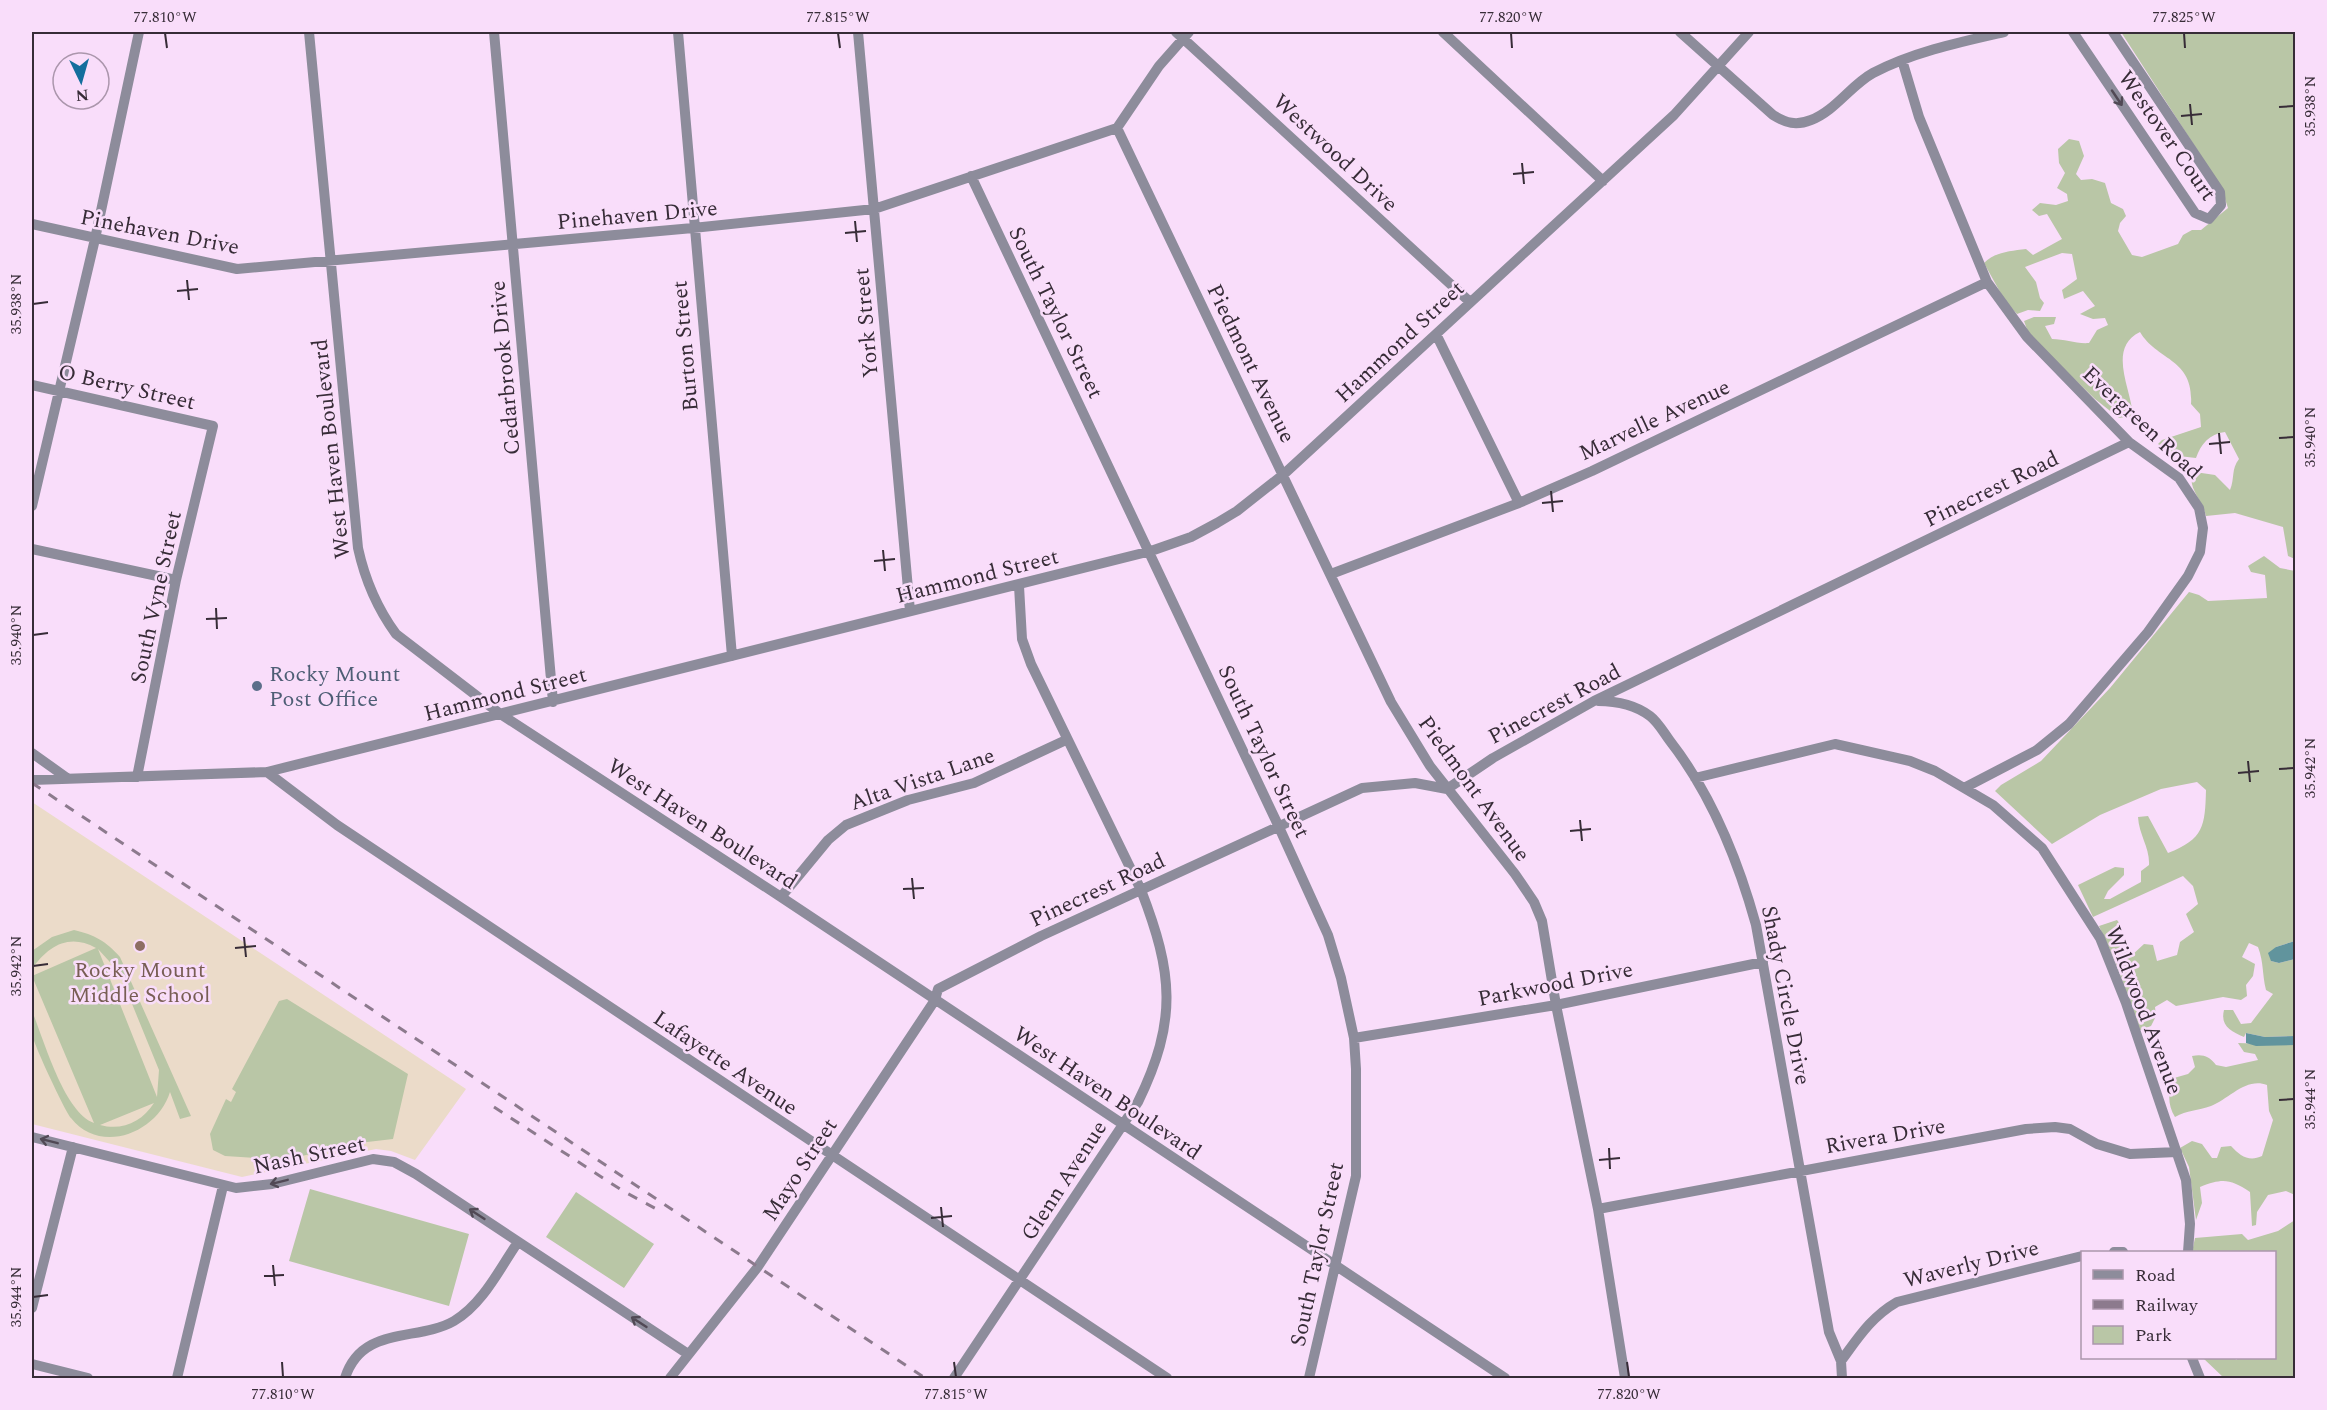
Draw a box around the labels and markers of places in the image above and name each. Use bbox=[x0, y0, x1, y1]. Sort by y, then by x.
place label: Rocky Mount Post Office bbox=[269, 658, 401, 716]
marker: Rocky Mount Post Office bbox=[250, 679, 264, 693]
marker: Rocky Mount Middle School bbox=[133, 939, 147, 953]
place label: Rocky Mount Middle School bbox=[70, 954, 211, 1012]

